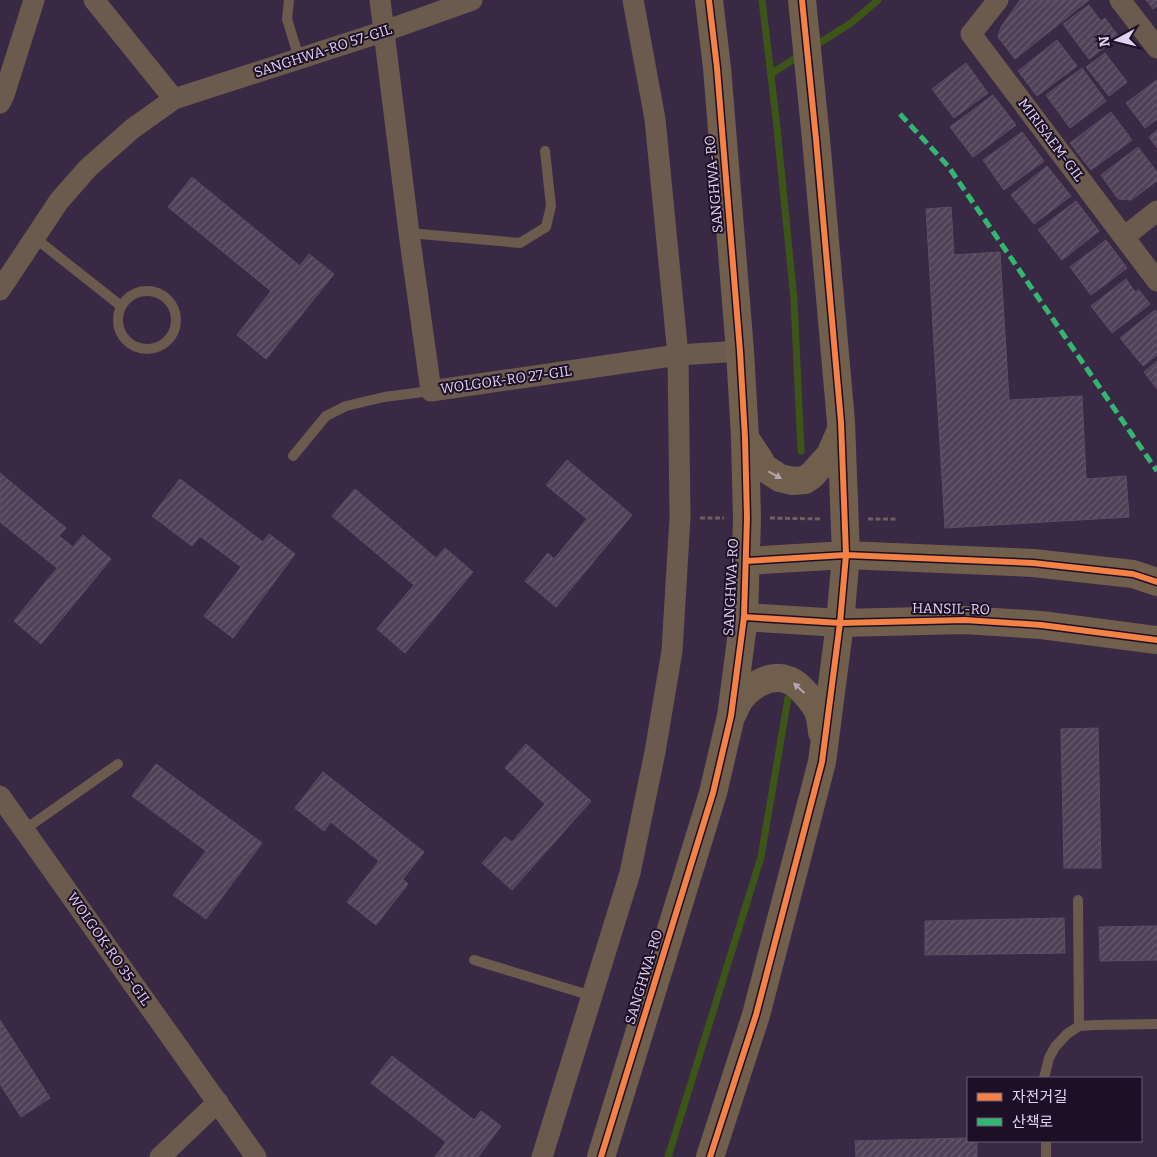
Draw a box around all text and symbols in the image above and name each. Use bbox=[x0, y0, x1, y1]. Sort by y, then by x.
north arrow bbox=[1092, 15, 1142, 65]
street label: SANGHWA-RO 57-GIL bbox=[252, 21, 394, 81]
text: N bbox=[1095, 35, 1114, 48]
street label: MIRISAEM-GIL bbox=[1014, 95, 1088, 185]
street label: SANGHWA-RO bbox=[701, 134, 727, 234]
street label: WOLGOK-RO 27-GIL bbox=[439, 362, 573, 398]
one-way arrow bbox=[769, 470, 782, 479]
street label: SANGHWA-RO bbox=[720, 538, 742, 636]
street label: HANSIL-RO bbox=[912, 600, 990, 618]
one-way arrow bbox=[794, 682, 806, 694]
street label: WOLGOK-RO 35-GIL bbox=[64, 889, 155, 1009]
street label: SANGHWA-RO bbox=[622, 928, 666, 1026]
legend bbox=[967, 1077, 1142, 1142]
text: 자전거길 bbox=[1012, 1088, 1067, 1106]
text: 산책로 bbox=[1012, 1113, 1053, 1131]

